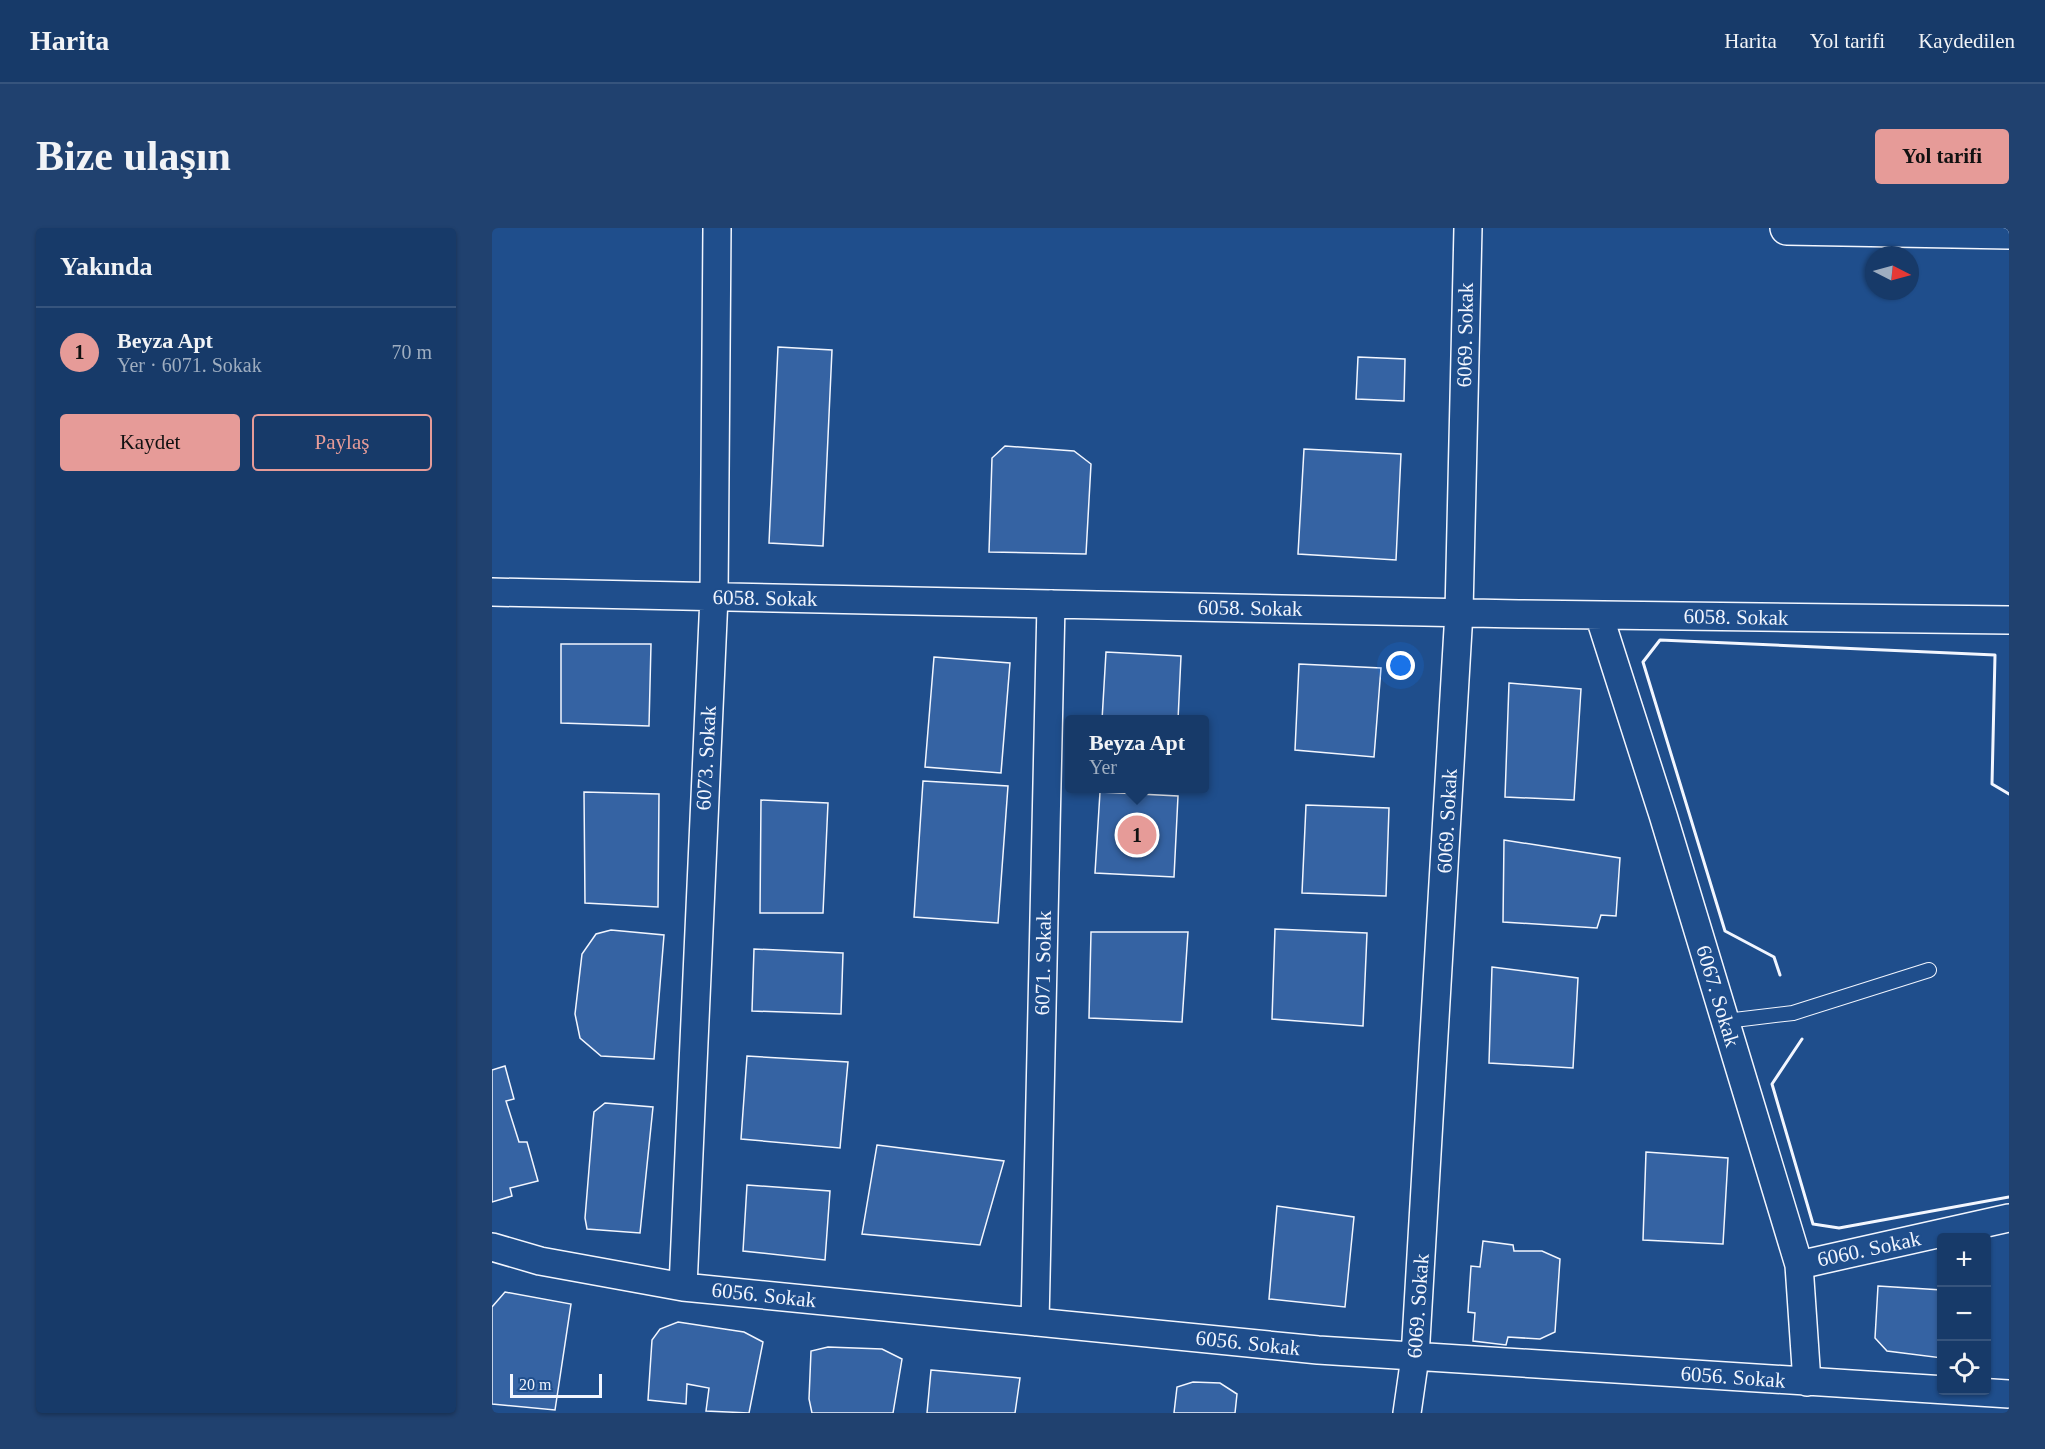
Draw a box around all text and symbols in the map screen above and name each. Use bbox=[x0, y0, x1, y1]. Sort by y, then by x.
text: Harita bbox=[30, 25, 109, 56]
text: Harita bbox=[1724, 29, 1777, 53]
text: Yol tarifi bbox=[1810, 29, 1885, 53]
text: Kaydedilen bbox=[1918, 29, 2015, 53]
button: Yol tarifi bbox=[1875, 129, 2009, 184]
text: Bize ulaşın bbox=[36, 133, 231, 179]
north arrow bbox=[1865, 246, 1919, 300]
text: Yakında bbox=[60, 252, 153, 281]
street label: 6069. Sokak bbox=[1452, 282, 1478, 388]
text: Beyza Apt bbox=[117, 328, 213, 353]
text: 1 bbox=[75, 341, 85, 363]
text: 70 m bbox=[391, 341, 432, 363]
text: Yer · 6071. Sokak bbox=[117, 354, 262, 376]
button: Kaydet bbox=[60, 414, 240, 471]
button: Paylaş bbox=[252, 414, 432, 471]
street label: 6058. Sokak bbox=[712, 585, 818, 611]
street label: 6058. Sokak bbox=[1197, 595, 1303, 621]
street label: 6058. Sokak bbox=[1683, 604, 1789, 630]
your location bbox=[1386, 651, 1415, 680]
street label: 6073. Sokak bbox=[691, 704, 721, 811]
popup bbox=[1065, 715, 1209, 793]
text: Beyza Apt bbox=[1089, 730, 1185, 755]
text: Yer bbox=[1089, 756, 1117, 778]
street label: 6069. Sokak bbox=[1432, 767, 1462, 874]
pin: 1 bbox=[1118, 812, 1156, 858]
street label: 6071. Sokak bbox=[1030, 910, 1056, 1016]
street label: 6067. Sokak bbox=[1691, 942, 1745, 1050]
street label: 6060. Sokak bbox=[1815, 1226, 1923, 1272]
map controls bbox=[1937, 1233, 1991, 1395]
button: + bbox=[1937, 1233, 1991, 1287]
street label: 6069. Sokak bbox=[1402, 1252, 1434, 1359]
street label: 6056. Sokak bbox=[711, 1278, 818, 1312]
button: − bbox=[1937, 1287, 1991, 1341]
street label: 6056. Sokak bbox=[1195, 1326, 1302, 1360]
button: locate bbox=[1937, 1341, 1991, 1395]
street label: 6056. Sokak bbox=[1680, 1361, 1787, 1393]
scale bar bbox=[510, 1371, 602, 1398]
text: 20 m bbox=[519, 1376, 551, 1393]

